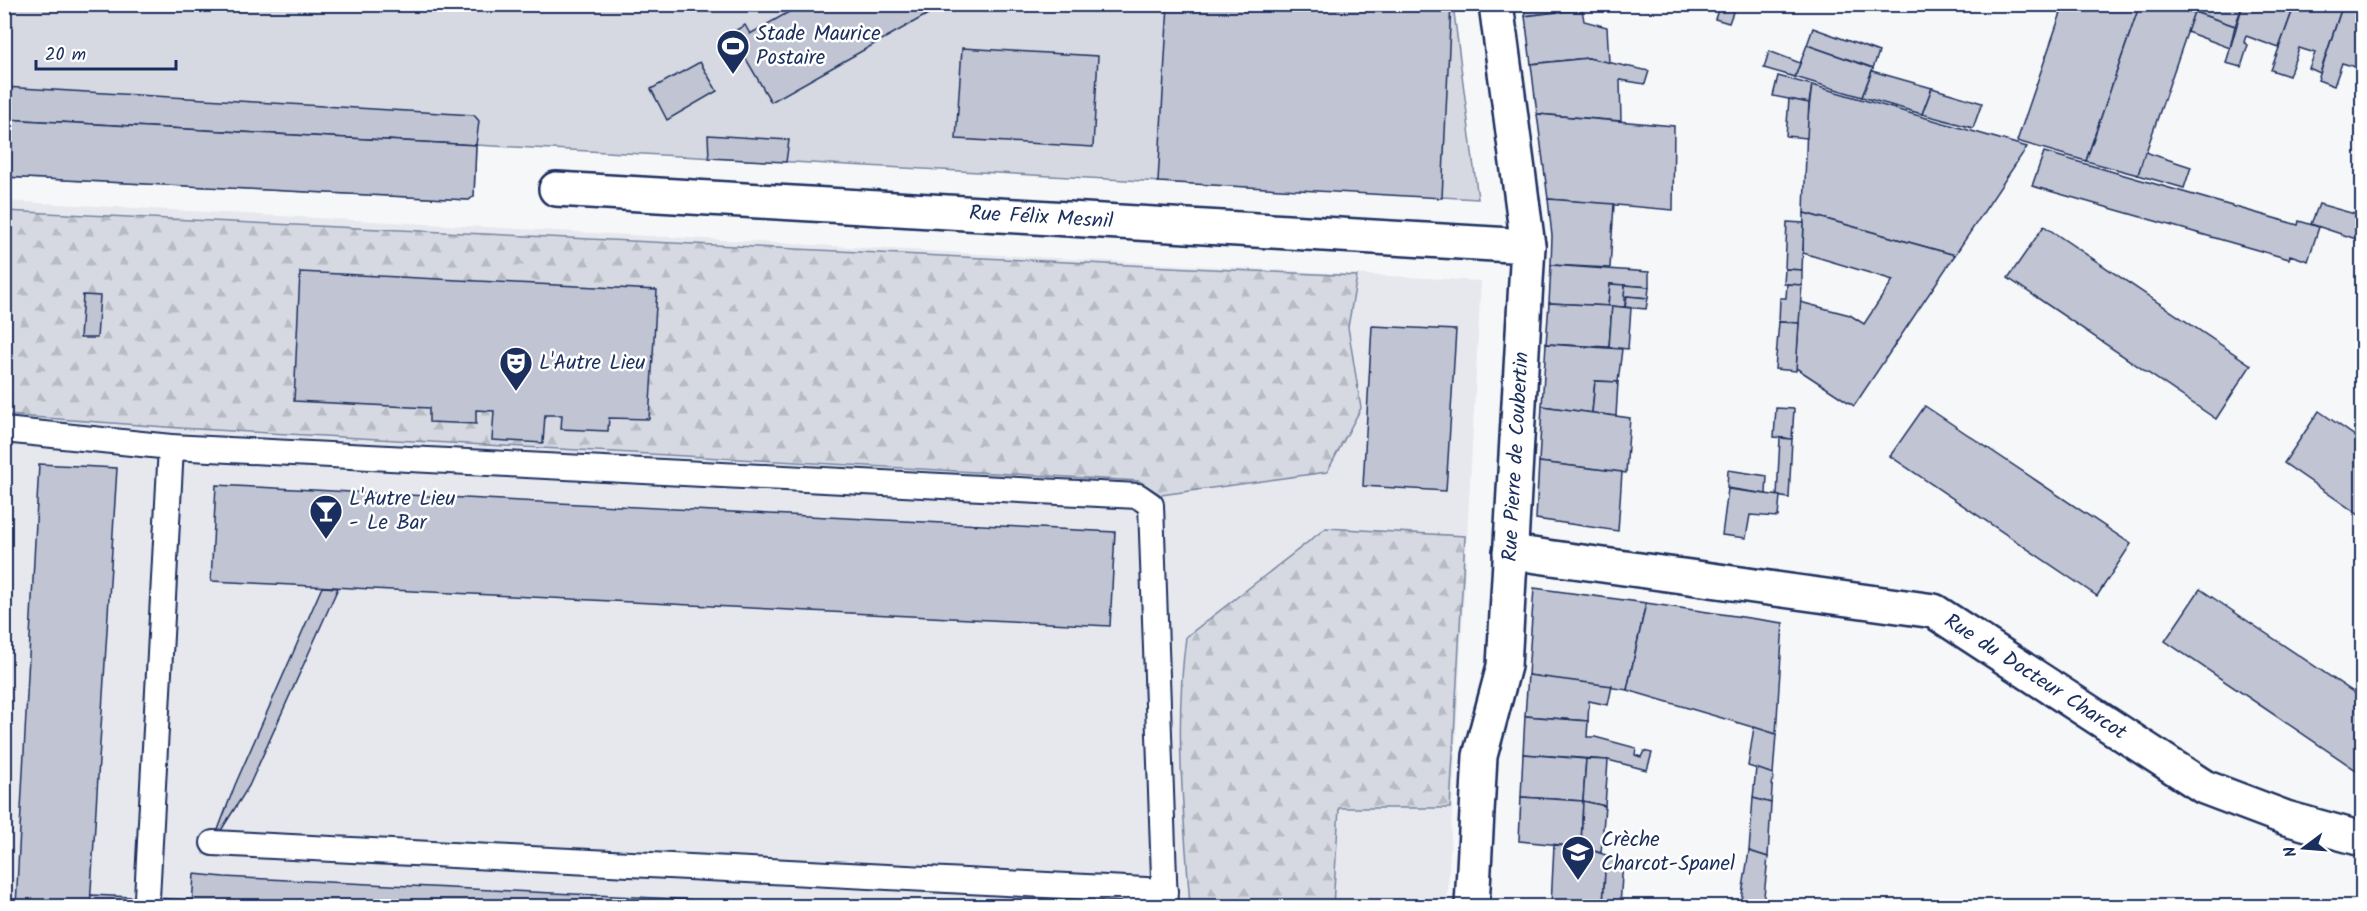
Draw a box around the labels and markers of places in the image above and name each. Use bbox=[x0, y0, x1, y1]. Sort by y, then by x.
place label: Stade Maurice Postaire bbox=[756, 18, 881, 75]
sports icon: Stade Maurice Postaire bbox=[715, 28, 751, 75]
theatre icon: L'Autre Lieu bbox=[498, 345, 534, 392]
place label: L'Autre Lieu bbox=[539, 347, 645, 380]
place label: L'Autre Lieu - Le Bar bbox=[349, 483, 455, 540]
bar icon: L'Autre Lieu - Le Bar bbox=[308, 493, 344, 540]
place label: Crèche Charcot-Spanel bbox=[1601, 824, 1735, 881]
school or university icon: Crèche Charcot-Spanel bbox=[1560, 834, 1596, 881]

